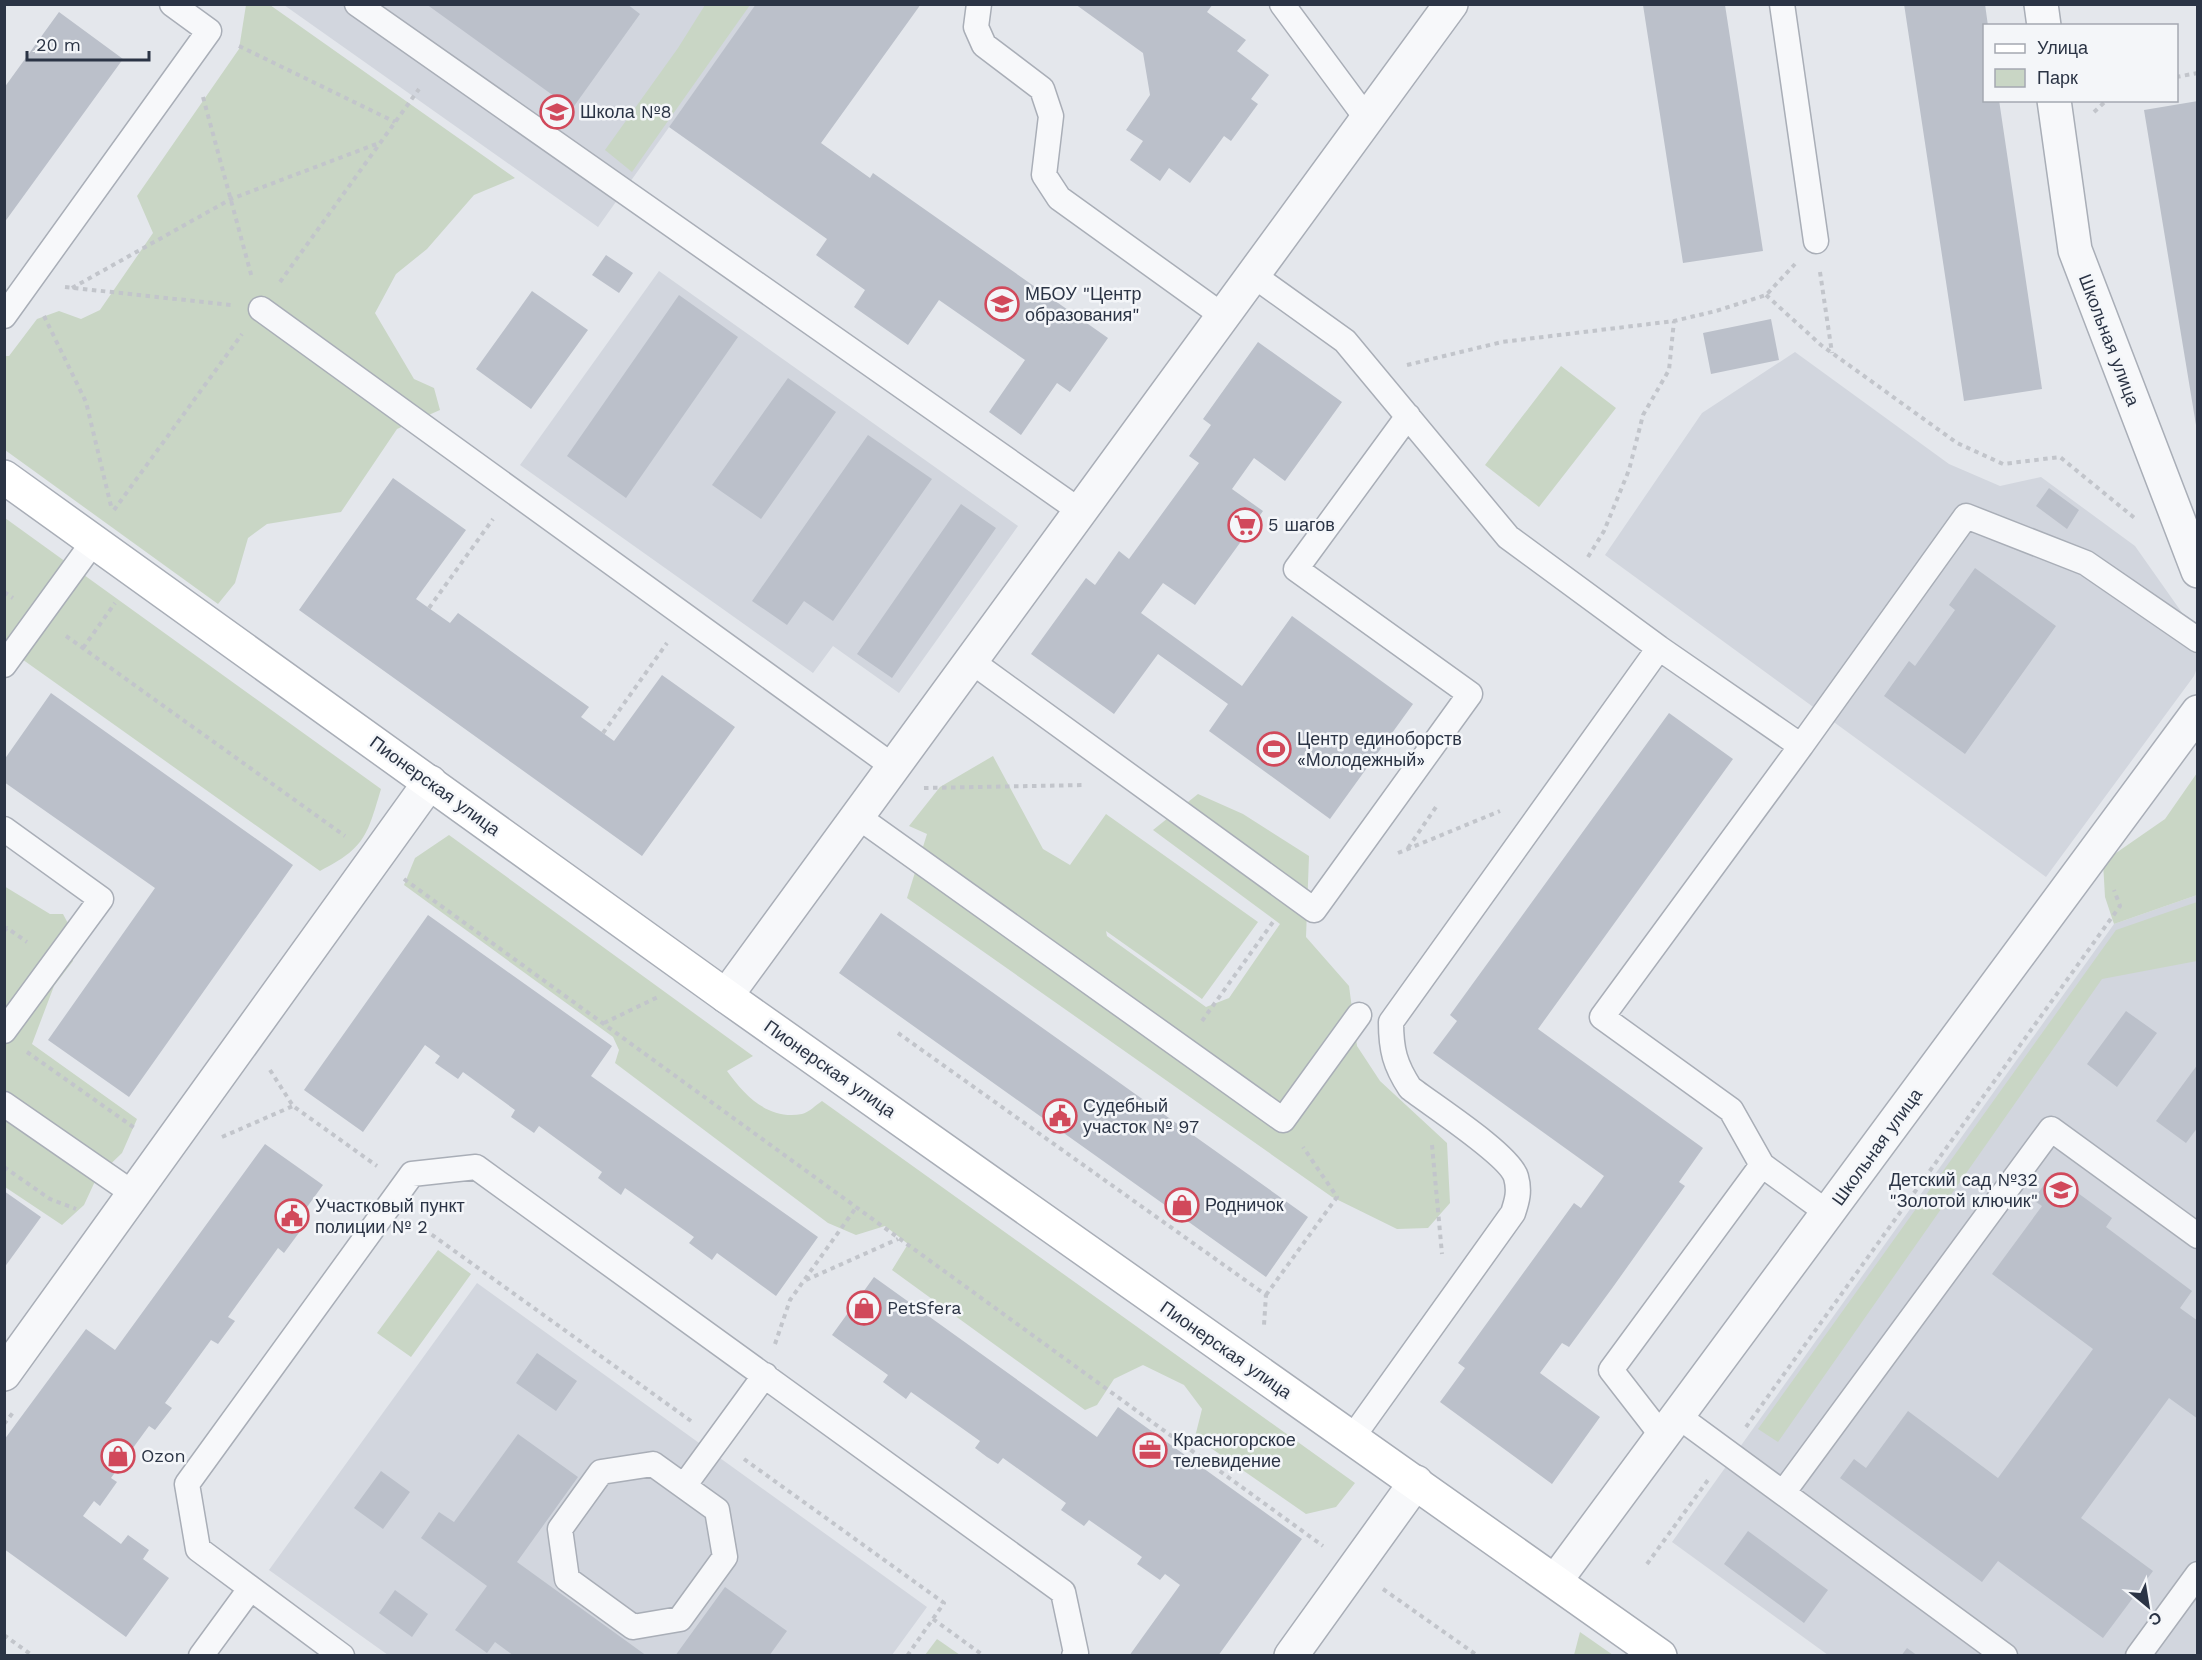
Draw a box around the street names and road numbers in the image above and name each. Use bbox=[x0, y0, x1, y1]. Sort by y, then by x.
street label: Школьная улица bbox=[2075, 271, 2145, 410]
street label: Пионерская улица bbox=[366, 731, 505, 840]
street label: Пионерская улица bbox=[761, 1015, 901, 1122]
street label: Школьная улица bbox=[1827, 1083, 1927, 1209]
street label: Пионерская улица bbox=[1157, 1296, 1297, 1403]

